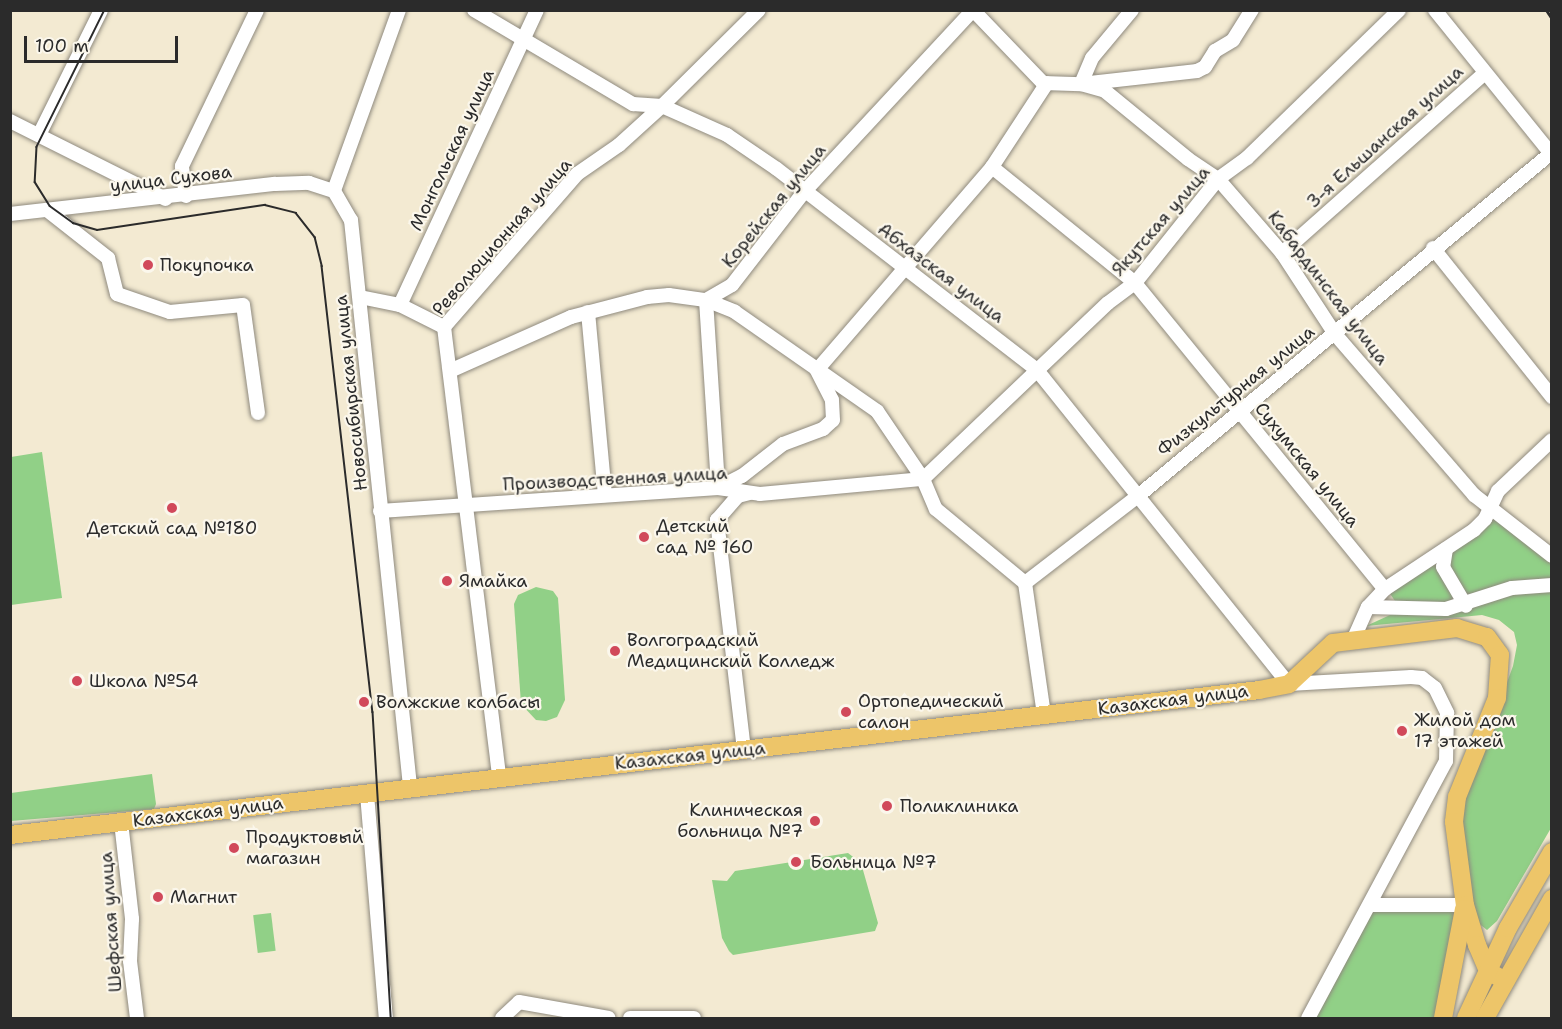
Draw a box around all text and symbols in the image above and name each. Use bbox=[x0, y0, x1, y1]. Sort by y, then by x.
scale bar bbox=[27, 24, 182, 62]
text: 100 m bbox=[35, 34, 89, 58]
street label: 3-я Ельшанская улица bbox=[1302, 61, 1468, 213]
street label: Монгольская улица bbox=[405, 66, 499, 234]
street label: Корейская улица bbox=[717, 140, 831, 272]
street label: Революционная улица bbox=[428, 154, 576, 320]
street label: улица Сухова bbox=[109, 161, 233, 197]
street label: Якутская улица bbox=[1107, 162, 1215, 280]
street label: Кабардинская улица bbox=[1263, 207, 1393, 369]
street label: Абхазская улица bbox=[873, 218, 1009, 328]
place label: Покупочка bbox=[160, 254, 254, 276]
marker: Покупочка bbox=[141, 258, 155, 272]
street label: Новосибирская улица bbox=[330, 294, 372, 492]
street label: Физкультурная улица bbox=[1153, 321, 1319, 461]
street label: Сухумская улица bbox=[1250, 398, 1364, 532]
street label: Производственная улица bbox=[502, 462, 728, 496]
marker: Детский сад №180 bbox=[165, 501, 179, 515]
place label: Детский сад № 160 bbox=[656, 516, 753, 558]
place label: Детский сад №180 bbox=[87, 517, 257, 539]
marker: Детский сад № 160 bbox=[637, 530, 651, 544]
place label: Ямайка bbox=[459, 570, 527, 592]
marker: Ямайка bbox=[440, 574, 454, 588]
place label: Волгоградский Медицинский Колледж bbox=[627, 630, 834, 672]
marker: Волгоградский Медицинский Колледж bbox=[608, 644, 622, 658]
place label: Школа №54 bbox=[89, 670, 198, 692]
marker: Школа №54 bbox=[70, 674, 84, 688]
street label: Казахская улица bbox=[1097, 680, 1249, 720]
place label: Волжские колбасы bbox=[376, 691, 540, 713]
place label: Ортопедический салон bbox=[858, 691, 1003, 734]
marker: Волжские колбасы bbox=[357, 695, 371, 709]
marker: Ортопедический салон bbox=[839, 705, 853, 719]
place label: Жилой дом 17 этажей bbox=[1414, 710, 1516, 752]
marker: Жилой дом 17 этажей bbox=[1395, 724, 1409, 738]
street label: Казахская улица bbox=[614, 737, 766, 775]
street label: Казахская улица bbox=[132, 792, 284, 832]
place label: Поликлиника bbox=[900, 795, 1018, 817]
marker: Поликлиника bbox=[878, 797, 896, 815]
place label: Клиническая больница №7 bbox=[677, 800, 803, 842]
marker: Клиническая больница №7 bbox=[808, 814, 822, 828]
place label: Продуктовый магазин bbox=[246, 827, 364, 870]
marker: Продуктовый магазин bbox=[227, 841, 241, 855]
street label: Шефская улица bbox=[95, 851, 127, 993]
place label: Больница №7 bbox=[810, 851, 937, 873]
marker: Больница №7 bbox=[787, 853, 805, 871]
place label: Магнит bbox=[170, 886, 237, 908]
marker: Магнит bbox=[151, 890, 165, 904]

